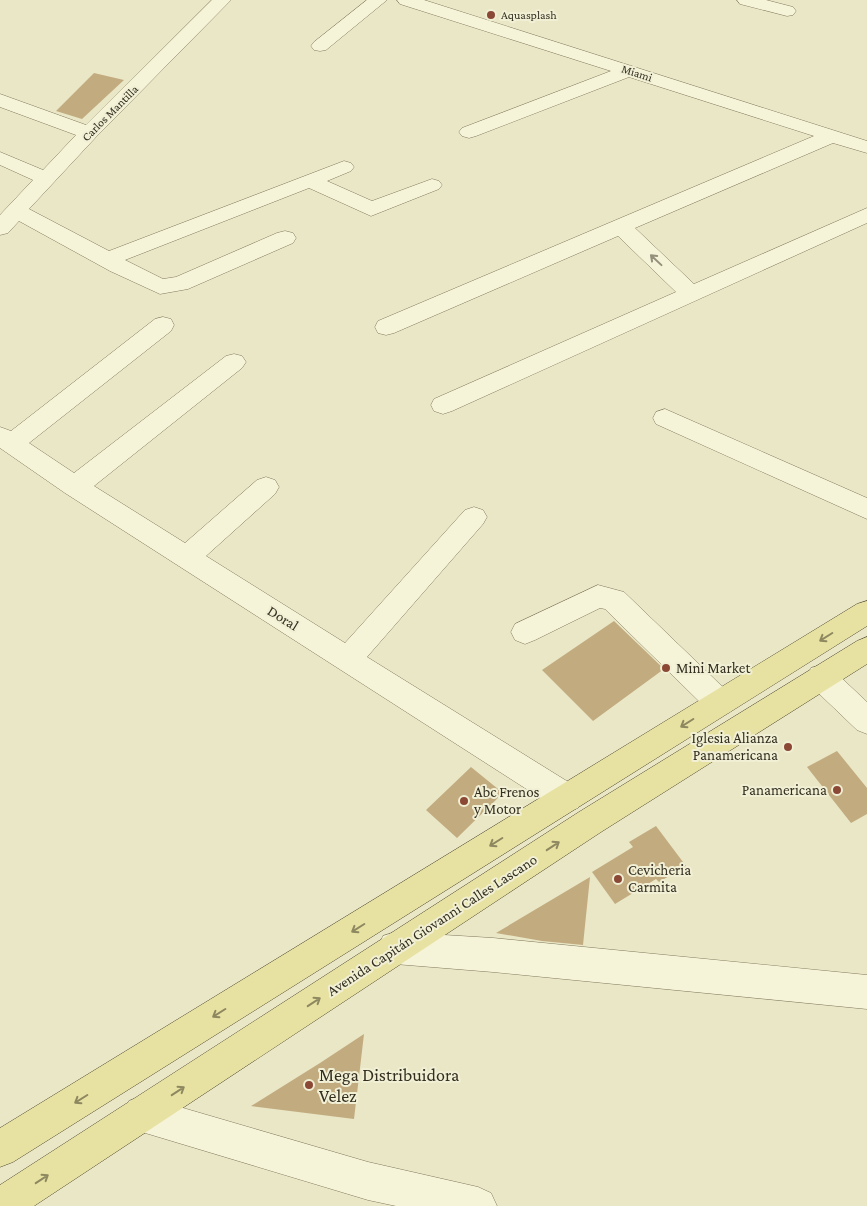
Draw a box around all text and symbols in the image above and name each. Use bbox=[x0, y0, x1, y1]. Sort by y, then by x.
place label: Aquasplash bbox=[501, 8, 557, 22]
marker: Aquasplash bbox=[485, 9, 497, 21]
street label: Miami bbox=[620, 61, 654, 85]
street label: Carlos Mantilla bbox=[79, 82, 141, 144]
one-way arrow bbox=[650, 254, 663, 266]
street label: Doral bbox=[265, 602, 301, 634]
one-way arrow bbox=[819, 633, 833, 643]
place label: Mini Market bbox=[676, 660, 751, 676]
marker: Mini Market bbox=[660, 662, 672, 674]
one-way arrow bbox=[681, 718, 695, 728]
place label: Iglesia Alianza Panamericana bbox=[691, 730, 778, 763]
marker: Iglesia Alianza Panamericana bbox=[782, 741, 794, 753]
place label: Panamericana bbox=[742, 782, 827, 798]
place label: Abc Frenos y Motor bbox=[473, 784, 540, 818]
marker: Panamericana bbox=[831, 784, 843, 796]
marker: Abc Frenos y Motor bbox=[458, 795, 470, 807]
one-way arrow bbox=[489, 837, 503, 847]
one-way arrow bbox=[545, 841, 559, 851]
street label: Avenida Capitán Giovanni Calles Lascano bbox=[324, 851, 540, 1000]
place label: Cevicheria Carmita bbox=[628, 862, 691, 895]
marker: Cevicheria Carmita bbox=[612, 873, 624, 885]
one-way arrow bbox=[351, 923, 365, 933]
one-way arrow bbox=[306, 996, 320, 1006]
one-way arrow bbox=[213, 1009, 227, 1019]
place label: Mega Distribuidora Velez bbox=[319, 1065, 459, 1106]
marker: Mega Distribuidora Velez bbox=[303, 1079, 315, 1091]
one-way arrow bbox=[170, 1085, 184, 1095]
one-way arrow bbox=[75, 1094, 89, 1104]
one-way arrow bbox=[34, 1174, 48, 1184]

